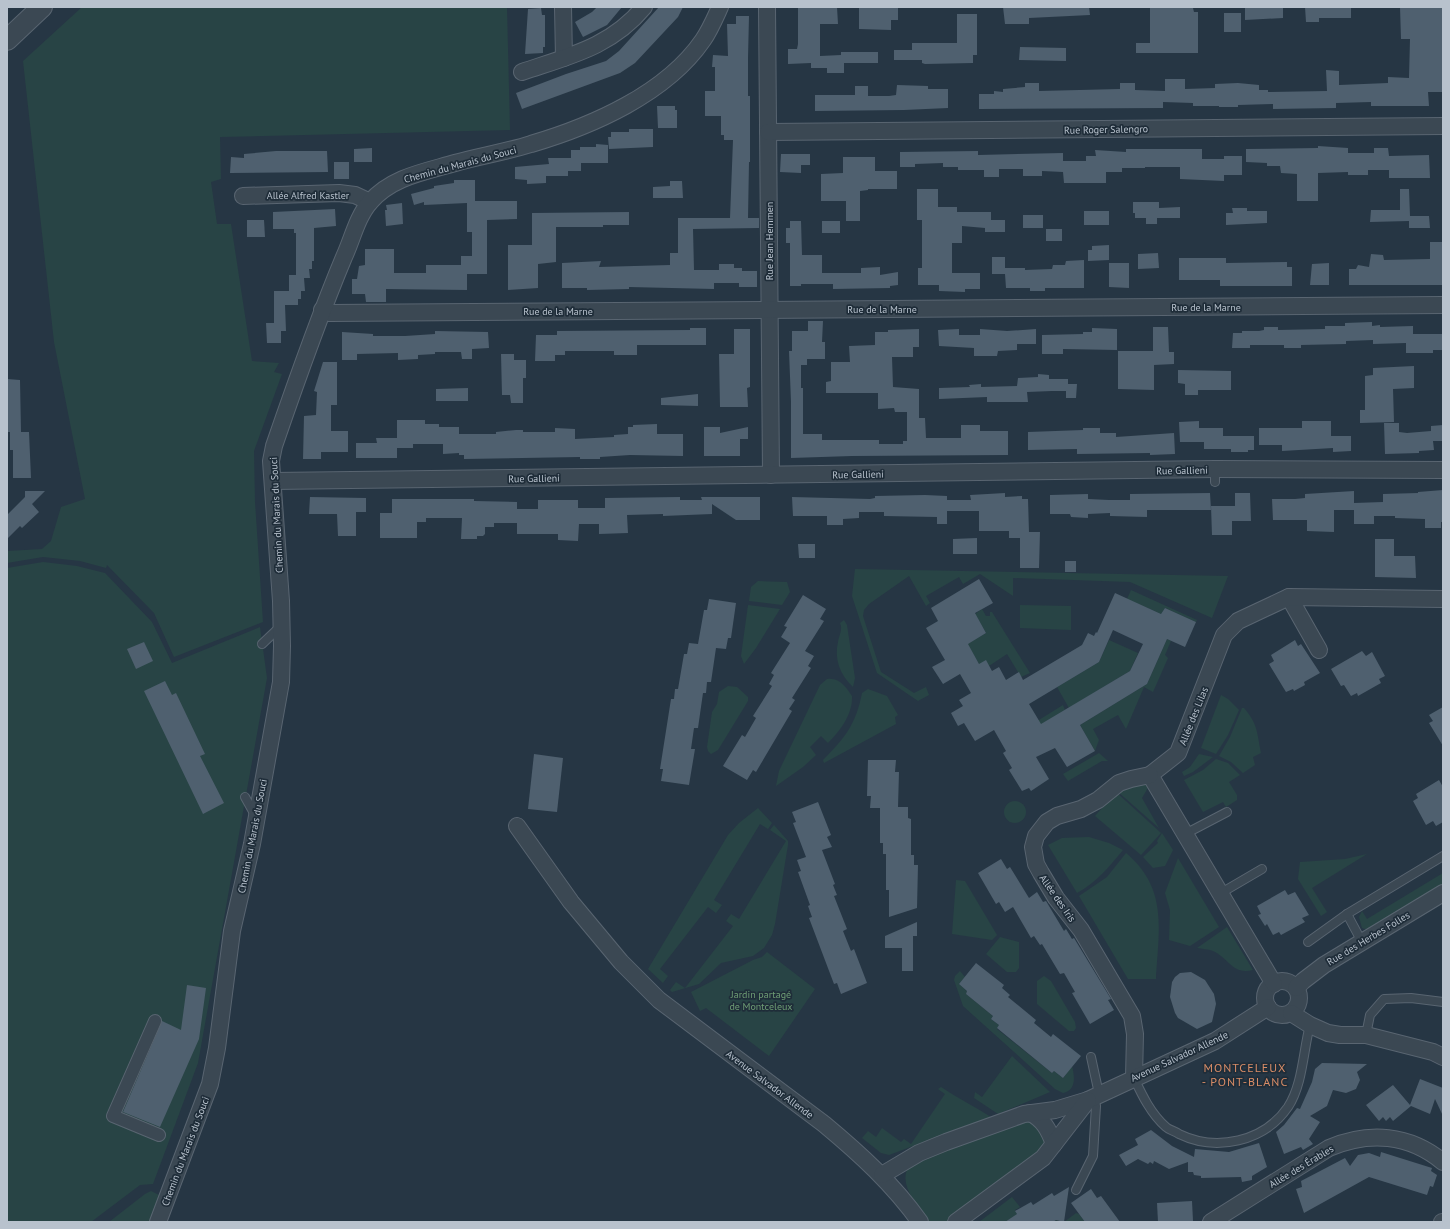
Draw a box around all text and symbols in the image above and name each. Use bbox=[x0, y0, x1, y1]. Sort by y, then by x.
street label: Rue Roger Salengro bbox=[1064, 122, 1148, 137]
street label: Chemin du Marais du Souci bbox=[402, 143, 518, 186]
street label: Allée Alfred Kastler bbox=[267, 189, 350, 202]
street label: Rue Jean Hemmen bbox=[763, 202, 776, 280]
street label: Rue de la Marne bbox=[1171, 301, 1241, 314]
street label: Rue de la Marne bbox=[847, 303, 917, 316]
street label: Rue de la Marne bbox=[523, 305, 593, 318]
street label: Chemin du Marais du Souci bbox=[267, 457, 286, 573]
street label: Rue Gallieni bbox=[1156, 464, 1208, 477]
street label: Rue Gallieni bbox=[832, 468, 884, 481]
street label: Rue Gallieni bbox=[508, 472, 560, 485]
street label: Allée des Lilas bbox=[1176, 685, 1211, 747]
street label: Chemin du Marais du Souci bbox=[235, 778, 270, 894]
street label: Allée des Iris bbox=[1037, 872, 1079, 925]
street label: Rue des Herbes Folles bbox=[1324, 909, 1412, 968]
park label: Jardin partagé de Montceleux bbox=[729, 988, 793, 1013]
street label: Avenue Salvador Allende bbox=[1128, 1028, 1230, 1085]
street label: Avenue Salvador Allende bbox=[723, 1047, 816, 1122]
district label: MONTCELEUX - PONT-BLANC bbox=[1202, 1060, 1288, 1089]
street label: Chemin du Marais du Souci bbox=[159, 1095, 212, 1208]
street label: Allée des Érables bbox=[1267, 1142, 1336, 1191]

